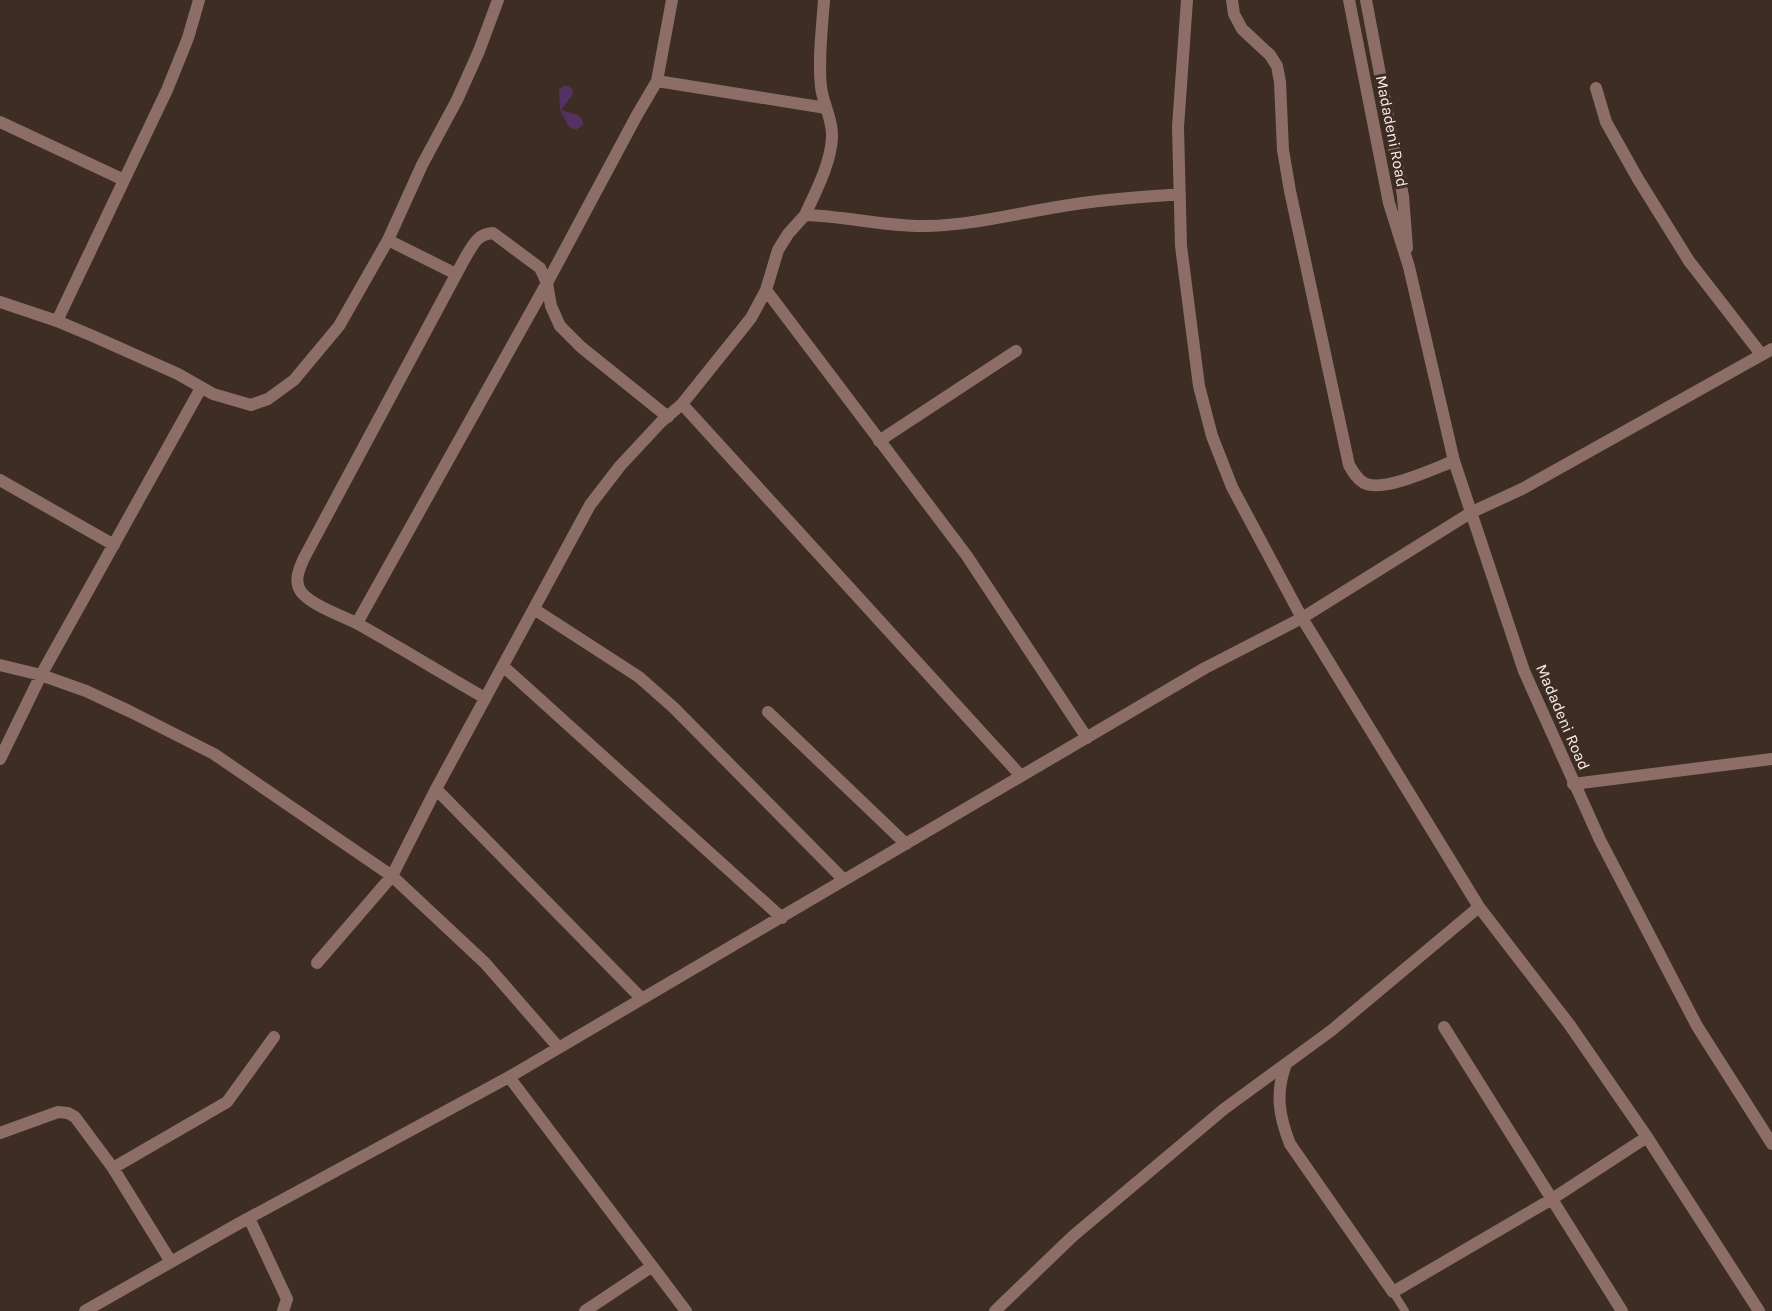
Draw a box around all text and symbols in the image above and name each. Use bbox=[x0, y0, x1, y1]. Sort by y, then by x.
street label: Madadeni Road bbox=[1372, 74, 1412, 188]
street label: Madadeni Road bbox=[1532, 661, 1594, 773]

